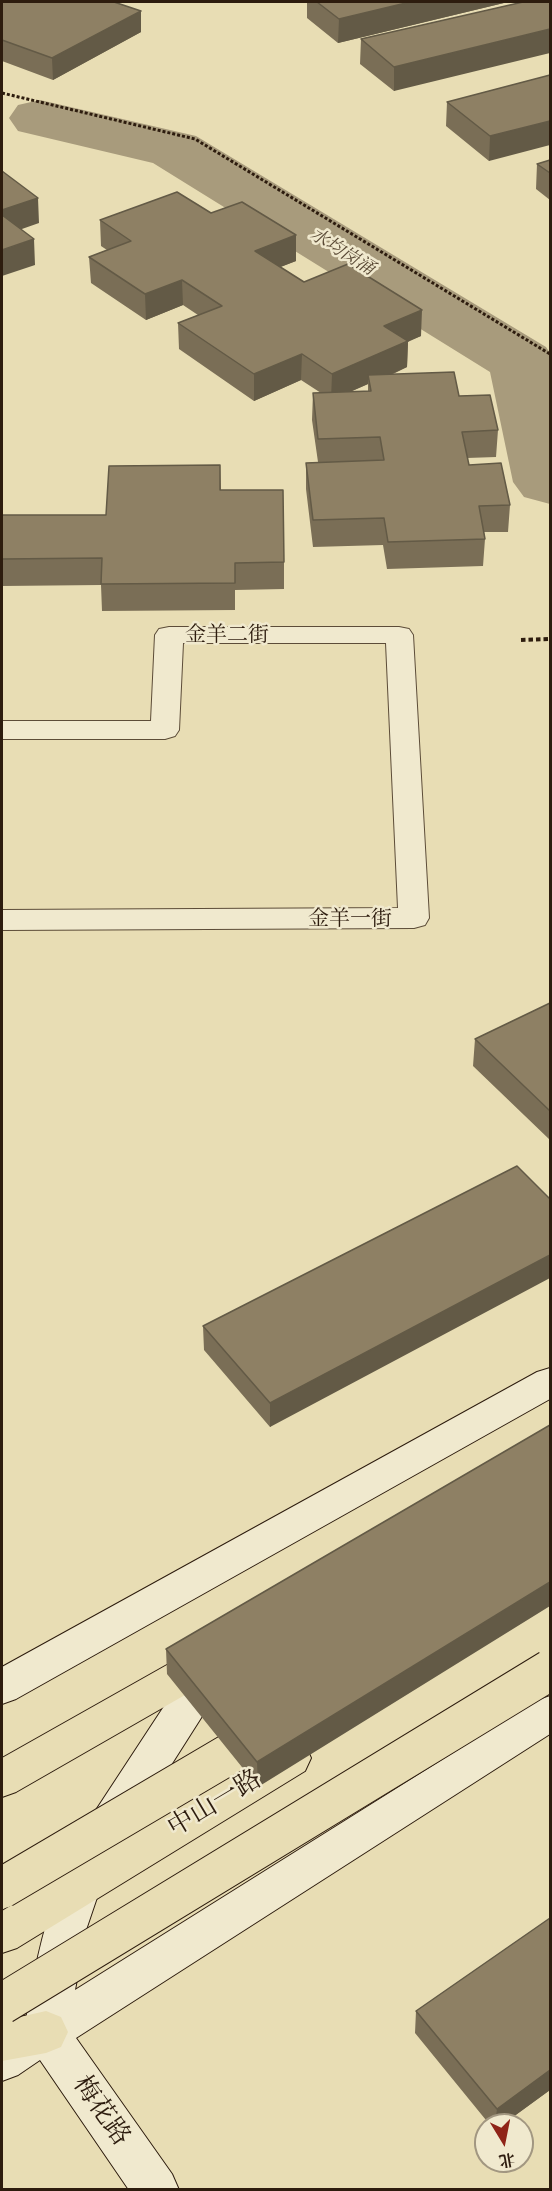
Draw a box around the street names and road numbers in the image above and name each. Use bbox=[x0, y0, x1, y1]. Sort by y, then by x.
street label: 金羊二街 bbox=[185, 622, 269, 648]
street label: 金羊一街 bbox=[308, 906, 392, 932]
street label: 中山一路 bbox=[162, 1764, 268, 1844]
street label: 梅花路 bbox=[66, 2070, 136, 2152]

